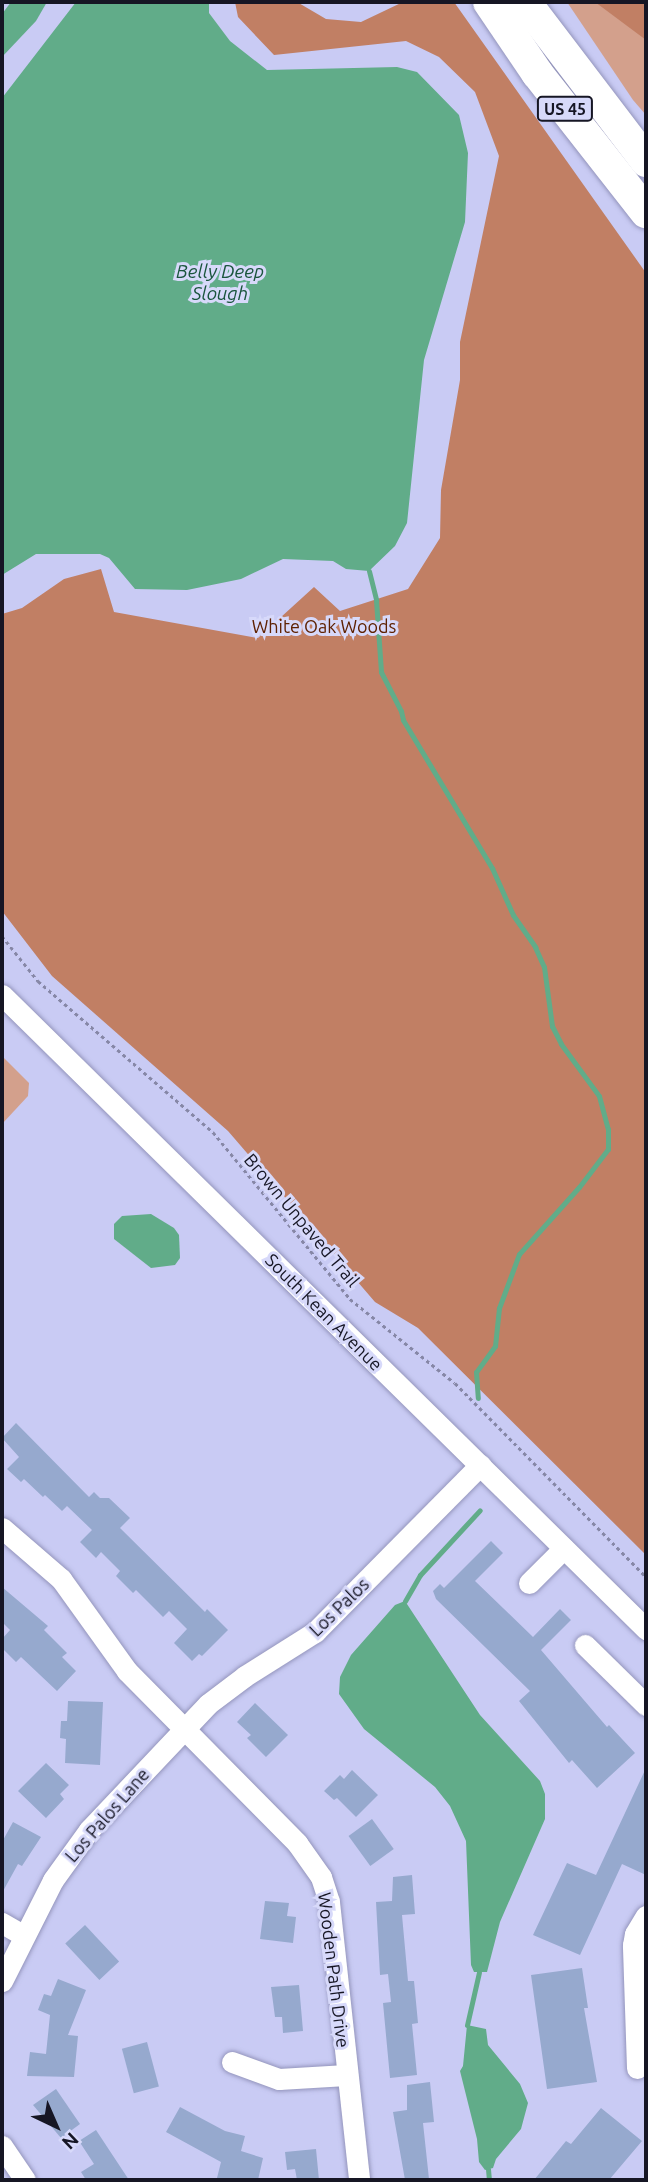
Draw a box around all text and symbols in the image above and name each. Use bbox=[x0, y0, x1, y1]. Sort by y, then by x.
road number: US 45 bbox=[535, 96, 595, 122]
water label: Belly Deep Slough bbox=[176, 261, 264, 305]
park label: White Oak Woods bbox=[252, 615, 396, 637]
street label: Brown Unpaved Trail bbox=[240, 1149, 364, 1291]
street label: South Kean Avenue bbox=[261, 1249, 387, 1375]
street label: Los Palos bbox=[305, 1573, 373, 1641]
street label: Los Palos Lane bbox=[60, 1764, 154, 1866]
street label: Wooden Path Drive bbox=[314, 1891, 354, 2049]
north arrow bbox=[21, 2091, 91, 2161]
text: N bbox=[58, 2128, 83, 2154]

